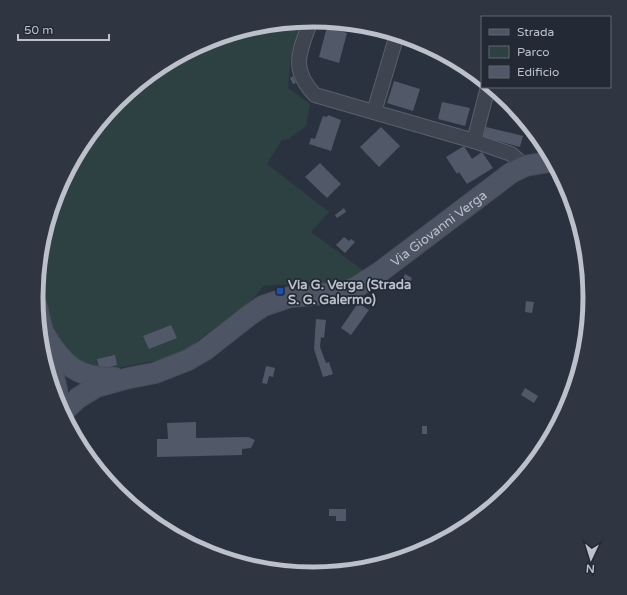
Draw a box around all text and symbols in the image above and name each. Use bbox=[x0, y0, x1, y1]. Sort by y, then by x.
scale bar bbox=[18, 16, 109, 42]
legend bbox=[481, 16, 611, 88]
text: 50 m bbox=[24, 23, 53, 37]
text: Strada bbox=[517, 25, 554, 39]
text: Parco bbox=[517, 45, 550, 59]
text: Edificio bbox=[517, 65, 559, 79]
street label: Via Giovanni Verga bbox=[388, 187, 490, 270]
place label: Via G. Verga (Strada S. G. Galermo) bbox=[288, 277, 411, 308]
marker: Via G. Verga (Strada S. G. Galermo) bbox=[275, 286, 285, 296]
north arrow bbox=[571, 539, 611, 579]
text: N bbox=[585, 562, 595, 575]

